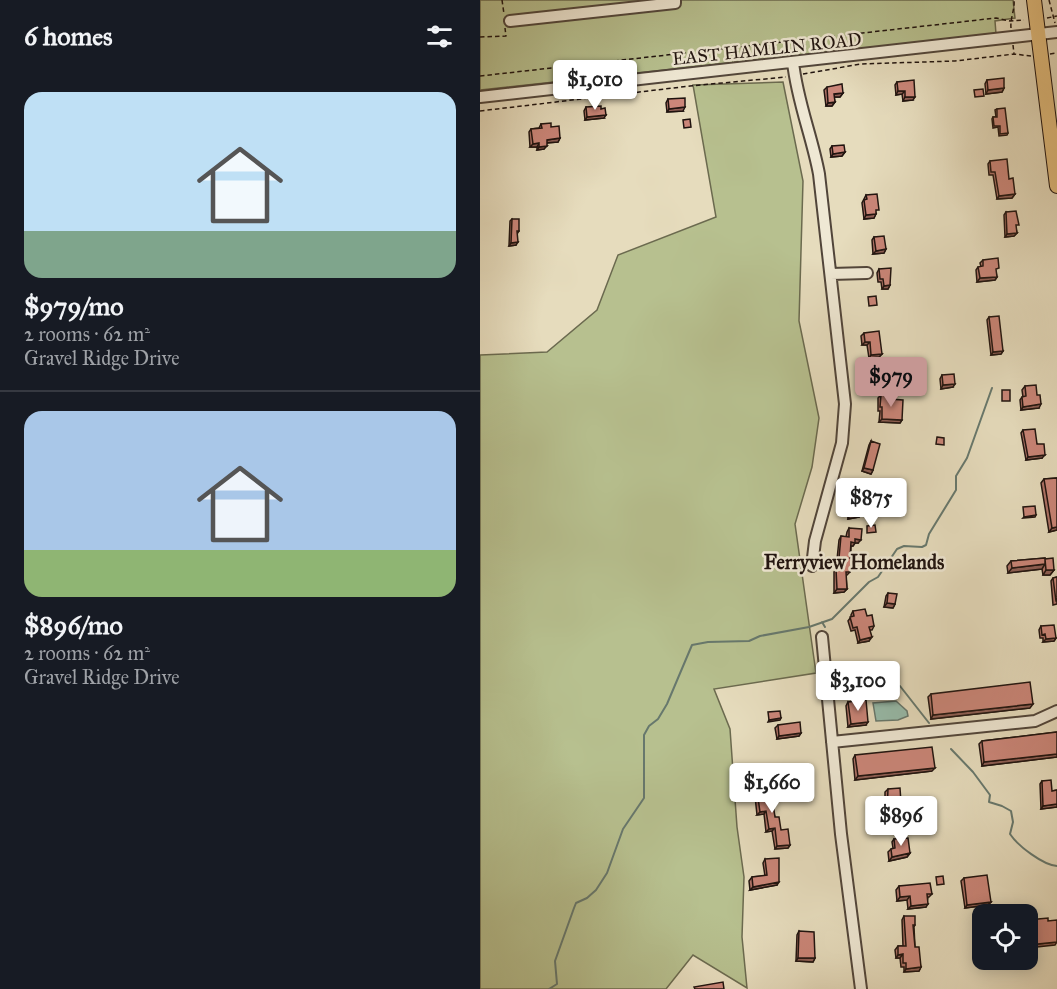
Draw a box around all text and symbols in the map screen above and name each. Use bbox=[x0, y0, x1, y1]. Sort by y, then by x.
text: 6 homes bbox=[24, 20, 113, 52]
icon: filters bbox=[423, 20, 456, 53]
street label: EAST HAMLIN ROAD bbox=[671, 28, 863, 70]
pin: $1,010 bbox=[546, 60, 644, 111]
text: $1,010 bbox=[567, 67, 623, 91]
icon: home bbox=[186, 131, 294, 239]
text: $979/mo bbox=[24, 290, 123, 322]
text: 2 rooms · 62 m² bbox=[24, 322, 150, 346]
text: Gravel Ridge Drive bbox=[24, 346, 180, 370]
pin: $979 bbox=[855, 357, 927, 408]
text: $979 bbox=[869, 364, 913, 388]
icon: home bbox=[186, 450, 294, 558]
pin: $875 bbox=[835, 478, 907, 529]
text: $875 bbox=[850, 485, 892, 509]
district label: Ferryview Homelands bbox=[764, 550, 945, 575]
text: $896/mo bbox=[24, 609, 123, 641]
text: 2 rooms · 62 m² bbox=[24, 641, 150, 665]
pin: $3,100 bbox=[809, 661, 907, 712]
text: Gravel Ridge Drive bbox=[24, 665, 180, 689]
text: $3,100 bbox=[830, 668, 886, 692]
pin: $1,660 bbox=[723, 763, 821, 814]
text: $1,660 bbox=[743, 770, 801, 794]
pin: $896 bbox=[865, 796, 937, 847]
text: $896 bbox=[879, 803, 923, 827]
map controls bbox=[972, 904, 1038, 970]
button: locate bbox=[972, 904, 1038, 970]

